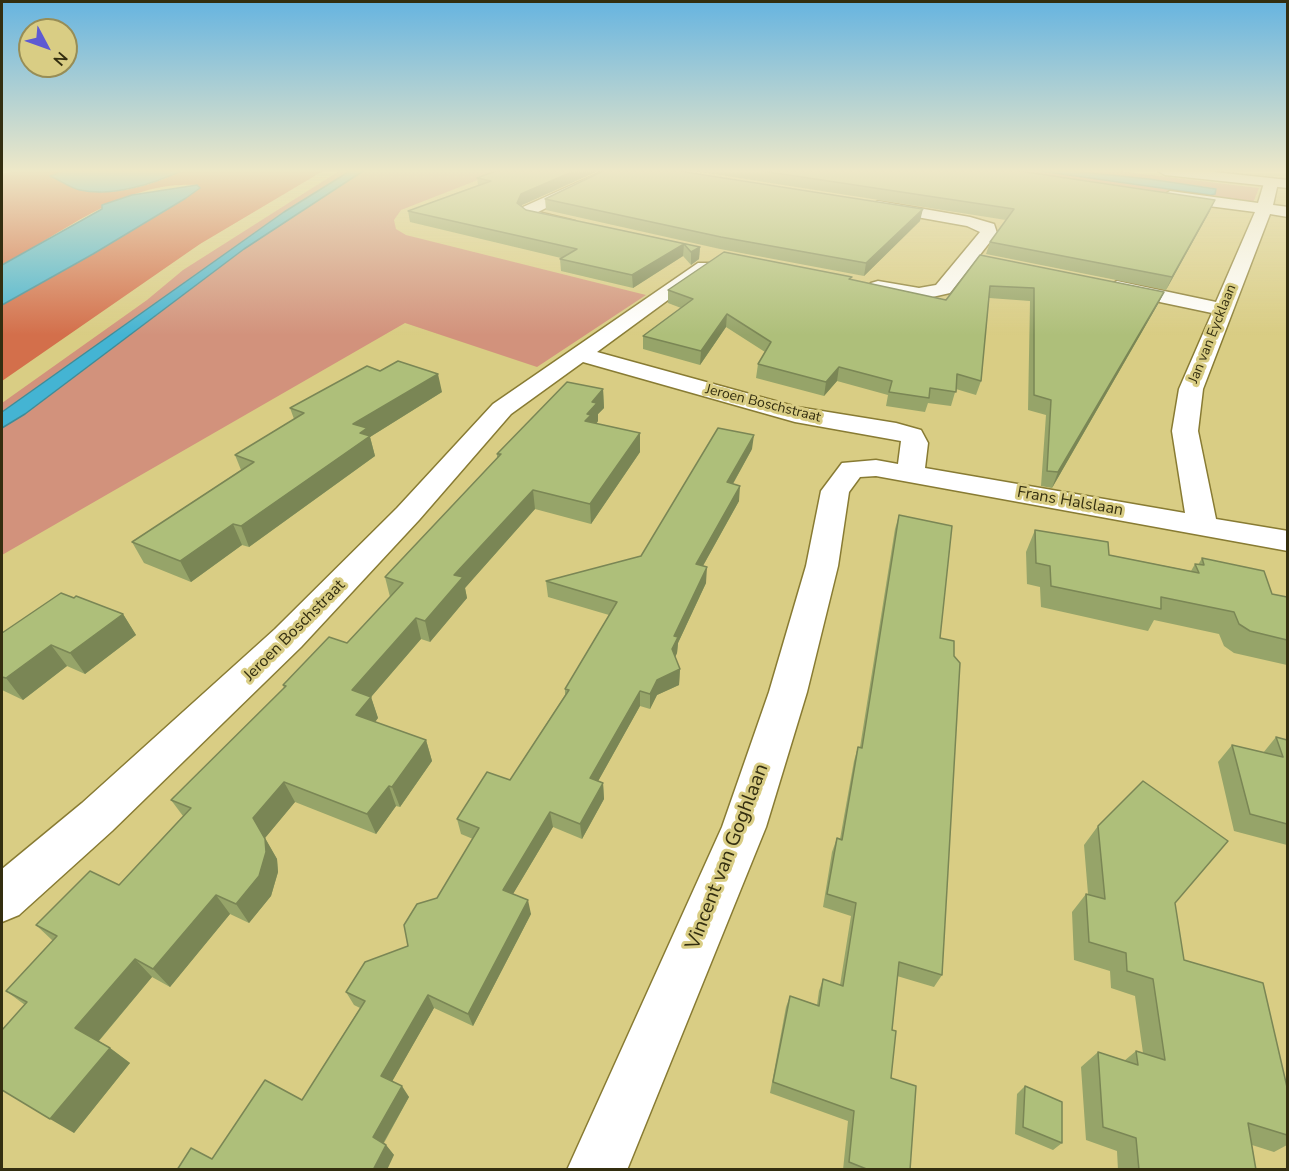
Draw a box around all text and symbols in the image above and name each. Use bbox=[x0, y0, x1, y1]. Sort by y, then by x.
north arrow bbox=[18, 18, 78, 78]
text: N bbox=[48, 47, 72, 70]
street label: Jan van Eycklaan bbox=[1186, 282, 1240, 386]
street label: Jeroen Boschstraat bbox=[704, 382, 822, 426]
street label: Frans Halslaan bbox=[1015, 483, 1125, 521]
street label: Jeroen Boschstraat bbox=[240, 576, 350, 686]
street label: Vincent van Goghlaan bbox=[681, 761, 775, 953]

